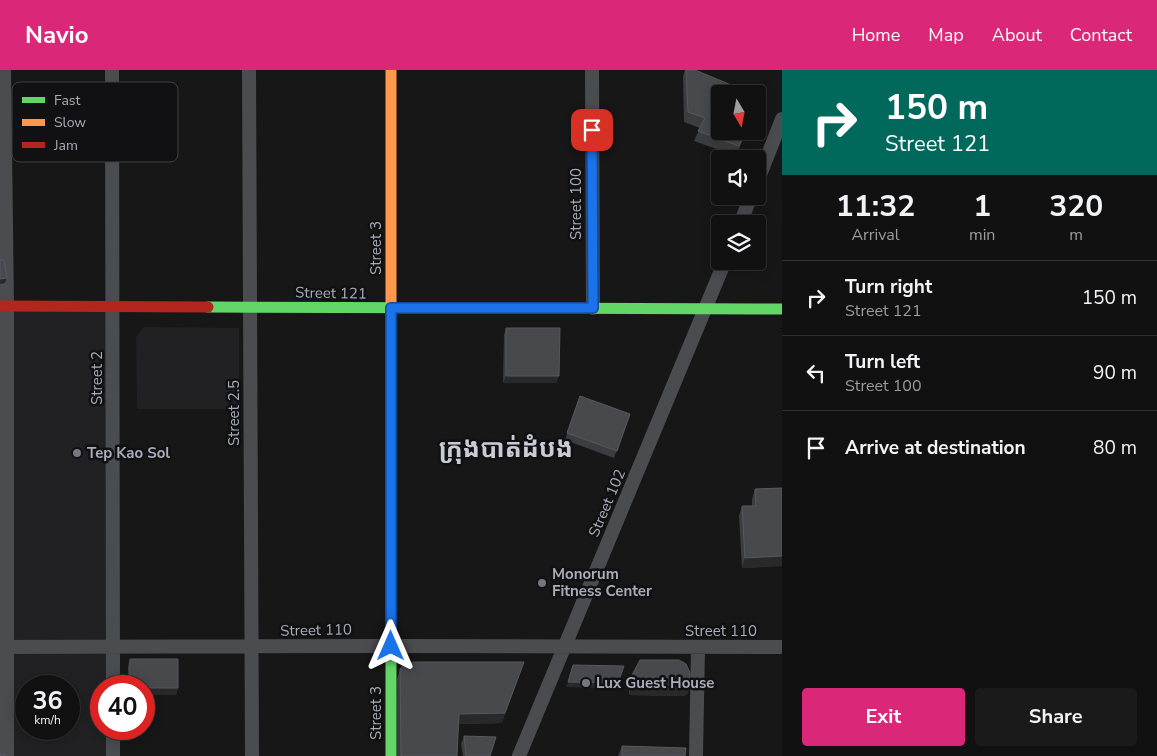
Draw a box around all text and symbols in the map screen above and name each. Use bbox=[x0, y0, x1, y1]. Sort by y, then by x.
text: Navio bbox=[25, 19, 89, 51]
text: Home bbox=[852, 23, 900, 47]
text: Map bbox=[928, 23, 964, 47]
text: About bbox=[992, 23, 1042, 47]
text: Contact bbox=[1070, 23, 1132, 47]
legend bbox=[12, 82, 178, 162]
text: 150 m bbox=[885, 84, 988, 131]
north arrow bbox=[711, 85, 766, 140]
map controls bbox=[711, 85, 766, 270]
icon: right bbox=[802, 90, 867, 155]
text: Fast bbox=[54, 91, 80, 110]
pin bbox=[571, 109, 613, 151]
text: Slow bbox=[54, 113, 86, 132]
icon: arrive bbox=[578, 116, 606, 144]
text: Street 121 bbox=[885, 129, 990, 159]
text: Jam bbox=[53, 136, 78, 155]
button: sound bbox=[711, 150, 766, 205]
street label: Street 100 bbox=[566, 168, 586, 240]
text: 11:32 bbox=[836, 186, 915, 227]
text: 1 bbox=[973, 186, 991, 227]
text: 320 bbox=[1049, 186, 1103, 227]
button: layers bbox=[711, 215, 766, 270]
street label: Street 3 bbox=[366, 221, 386, 275]
text: Arrival bbox=[851, 224, 900, 246]
text: min bbox=[969, 224, 995, 246]
text: m bbox=[1069, 224, 1083, 246]
text: Turn right bbox=[845, 274, 932, 300]
street label: Street 121 bbox=[295, 282, 367, 304]
icon: right bbox=[802, 284, 830, 312]
text: 150 m bbox=[1082, 285, 1137, 311]
text: Street 121 bbox=[845, 300, 922, 322]
text: Turn left bbox=[845, 349, 920, 375]
street label: Street 2 bbox=[87, 351, 107, 405]
icon: left bbox=[802, 359, 830, 387]
text: 90 m bbox=[1093, 360, 1137, 386]
text: Street 100 bbox=[845, 375, 922, 397]
street label: Street 2.5 bbox=[224, 380, 244, 446]
district label: ក្រុងបាត់ដំបង bbox=[439, 432, 573, 466]
icon: arrive bbox=[802, 434, 830, 462]
text: Arrive at destination bbox=[845, 435, 1026, 461]
text: 80 m bbox=[1093, 435, 1137, 461]
place label: Tep Kao Sol bbox=[87, 443, 170, 463]
marker: Tep Kao Sol bbox=[71, 447, 83, 459]
street label: Street 102 bbox=[584, 466, 630, 540]
place label: Monorum Fitness Center bbox=[552, 564, 652, 601]
marker: Monorum Fitness Center bbox=[536, 577, 548, 589]
street label: Street 110 bbox=[280, 619, 352, 641]
position arrow bbox=[364, 619, 416, 671]
street label: Street 110 bbox=[685, 621, 757, 641]
place label: Lux Guest House bbox=[596, 673, 715, 693]
speed limit sign: 40 bbox=[90, 675, 155, 740]
marker: Lux Guest House bbox=[580, 677, 592, 689]
text: 36 bbox=[32, 684, 63, 718]
street label: Street 3 bbox=[366, 686, 386, 740]
button: Exit bbox=[802, 688, 965, 746]
button: Share bbox=[975, 688, 1137, 746]
text: km/h bbox=[34, 712, 61, 728]

